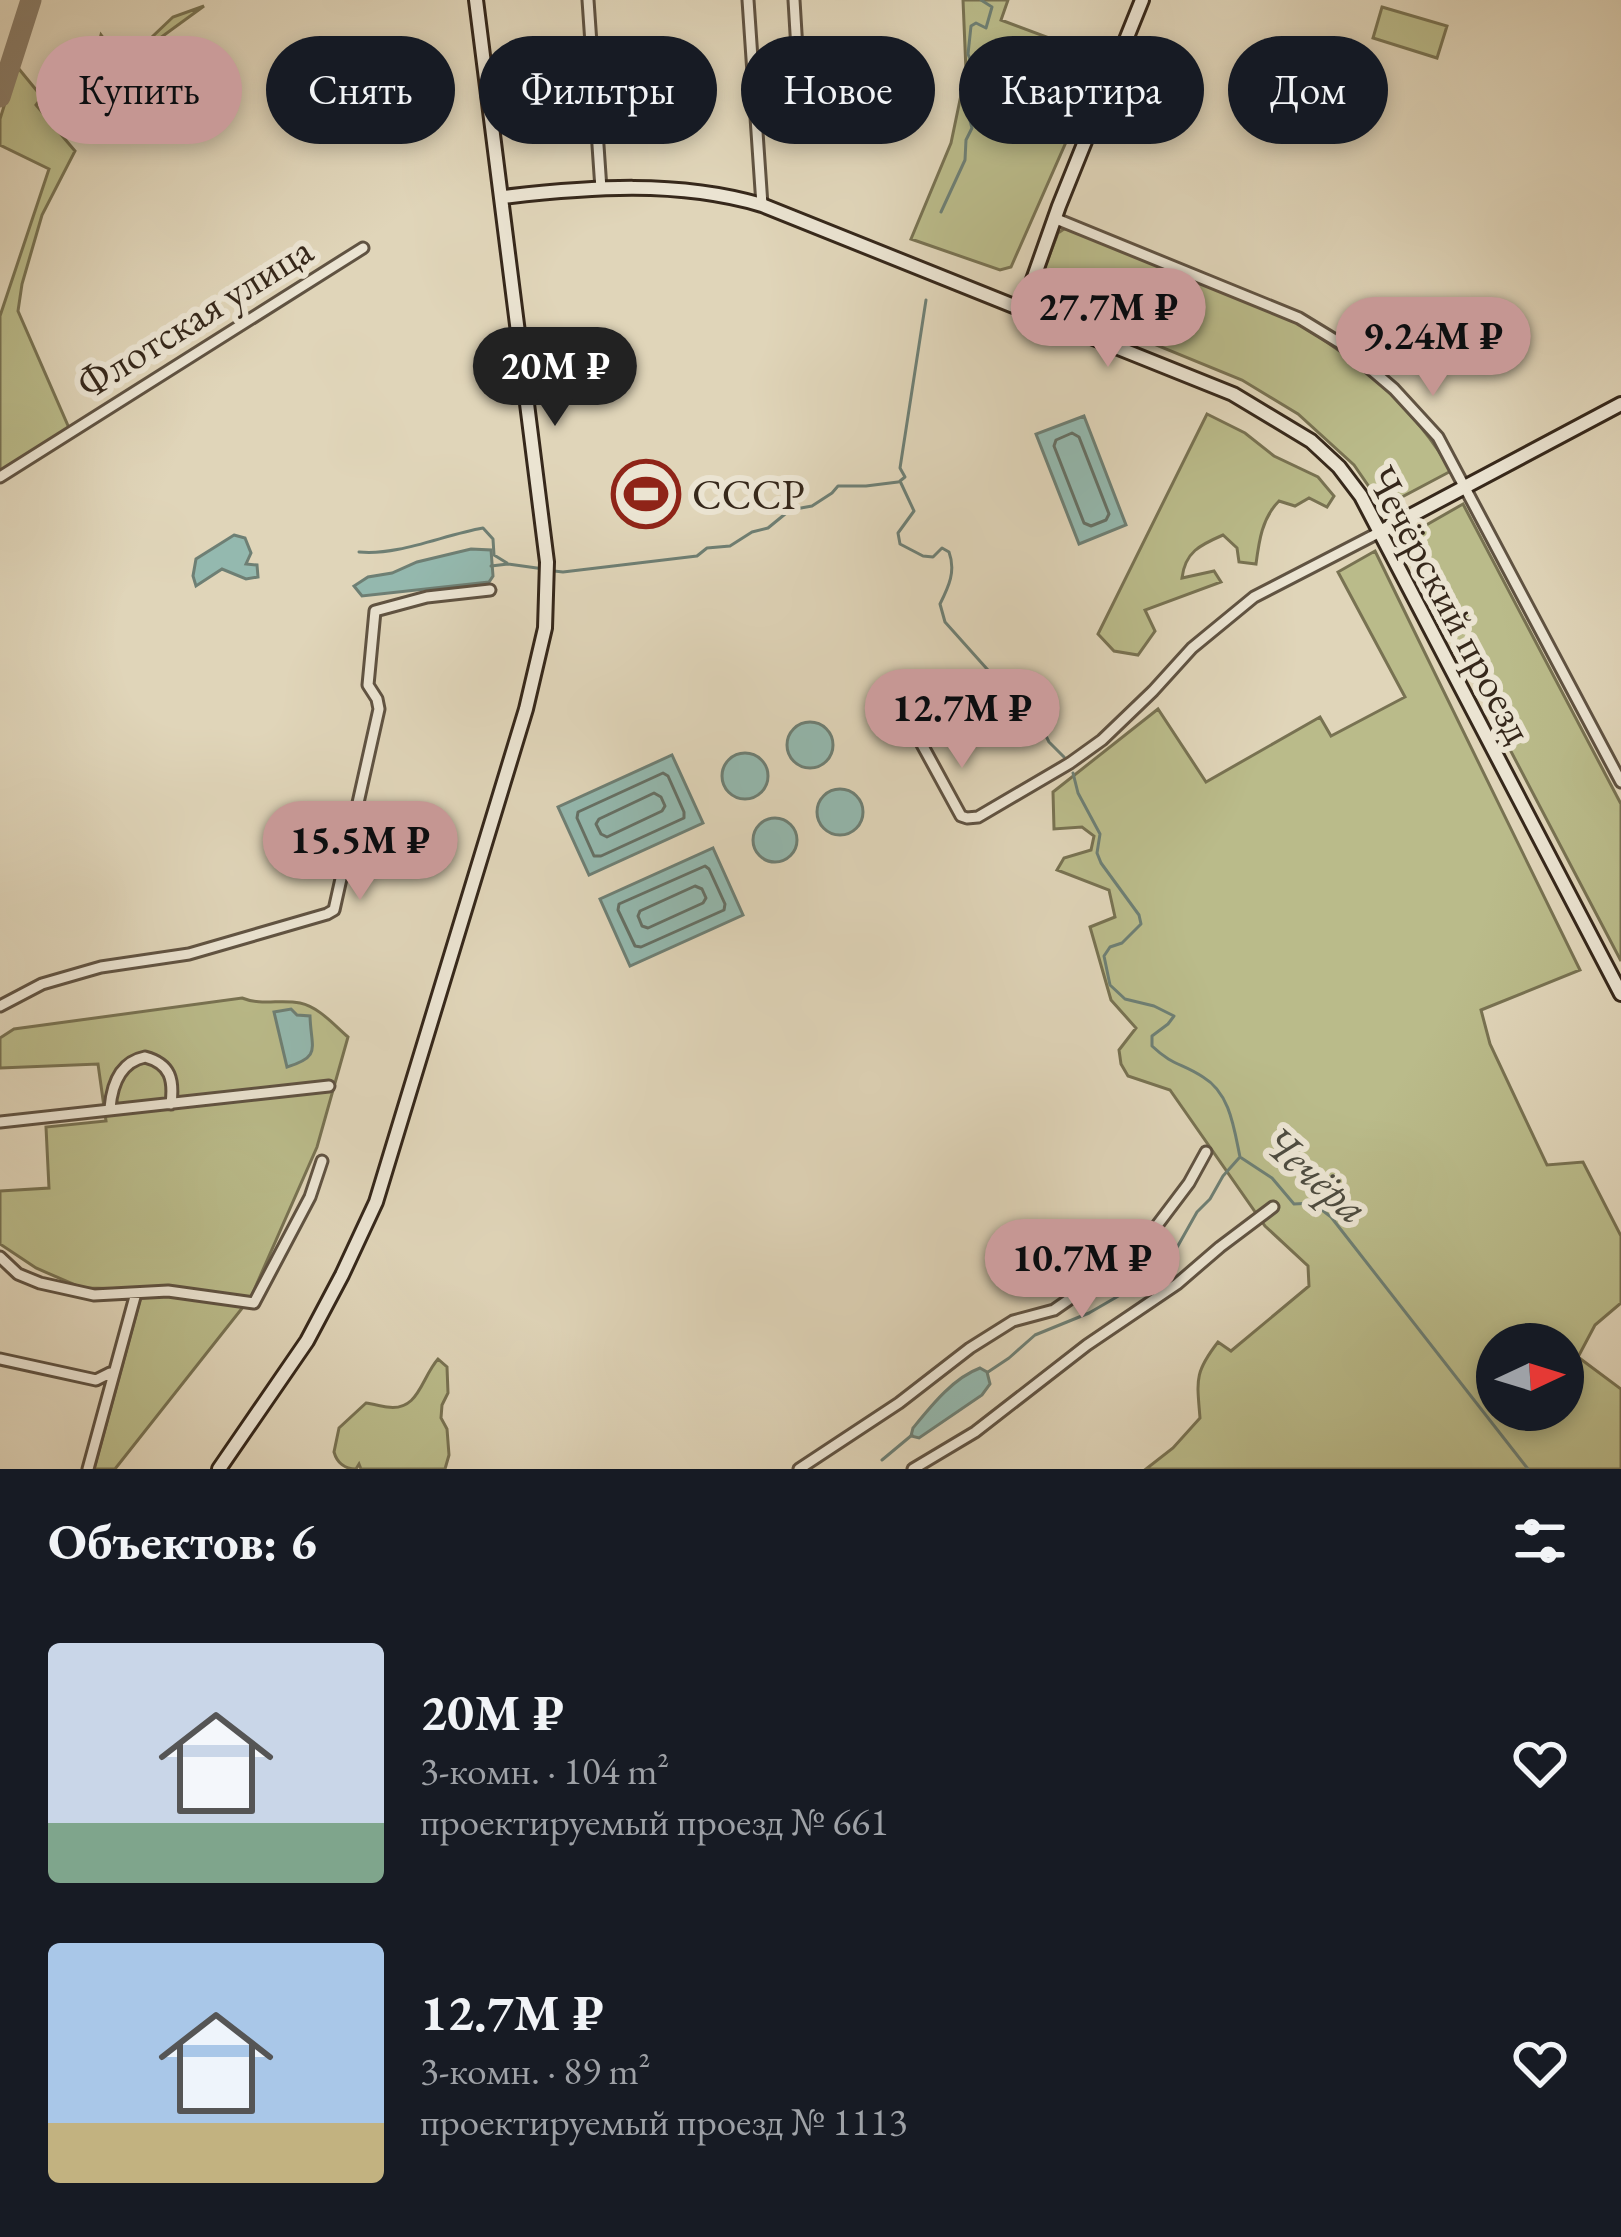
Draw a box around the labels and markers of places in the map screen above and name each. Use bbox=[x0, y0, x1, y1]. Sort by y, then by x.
pin: 27.7M ₽ bbox=[997, 268, 1219, 370]
pin: 9.24M ₽ bbox=[1322, 297, 1544, 399]
pin: 20M ₽ bbox=[471, 327, 639, 429]
sports icon: СССР bbox=[611, 459, 681, 529]
place label: СССР bbox=[692, 467, 805, 522]
pin: 12.7M ₽ bbox=[851, 669, 1073, 771]
pin: 15.5M ₽ bbox=[249, 801, 471, 903]
pin: 10.7M ₽ bbox=[971, 1219, 1193, 1321]

